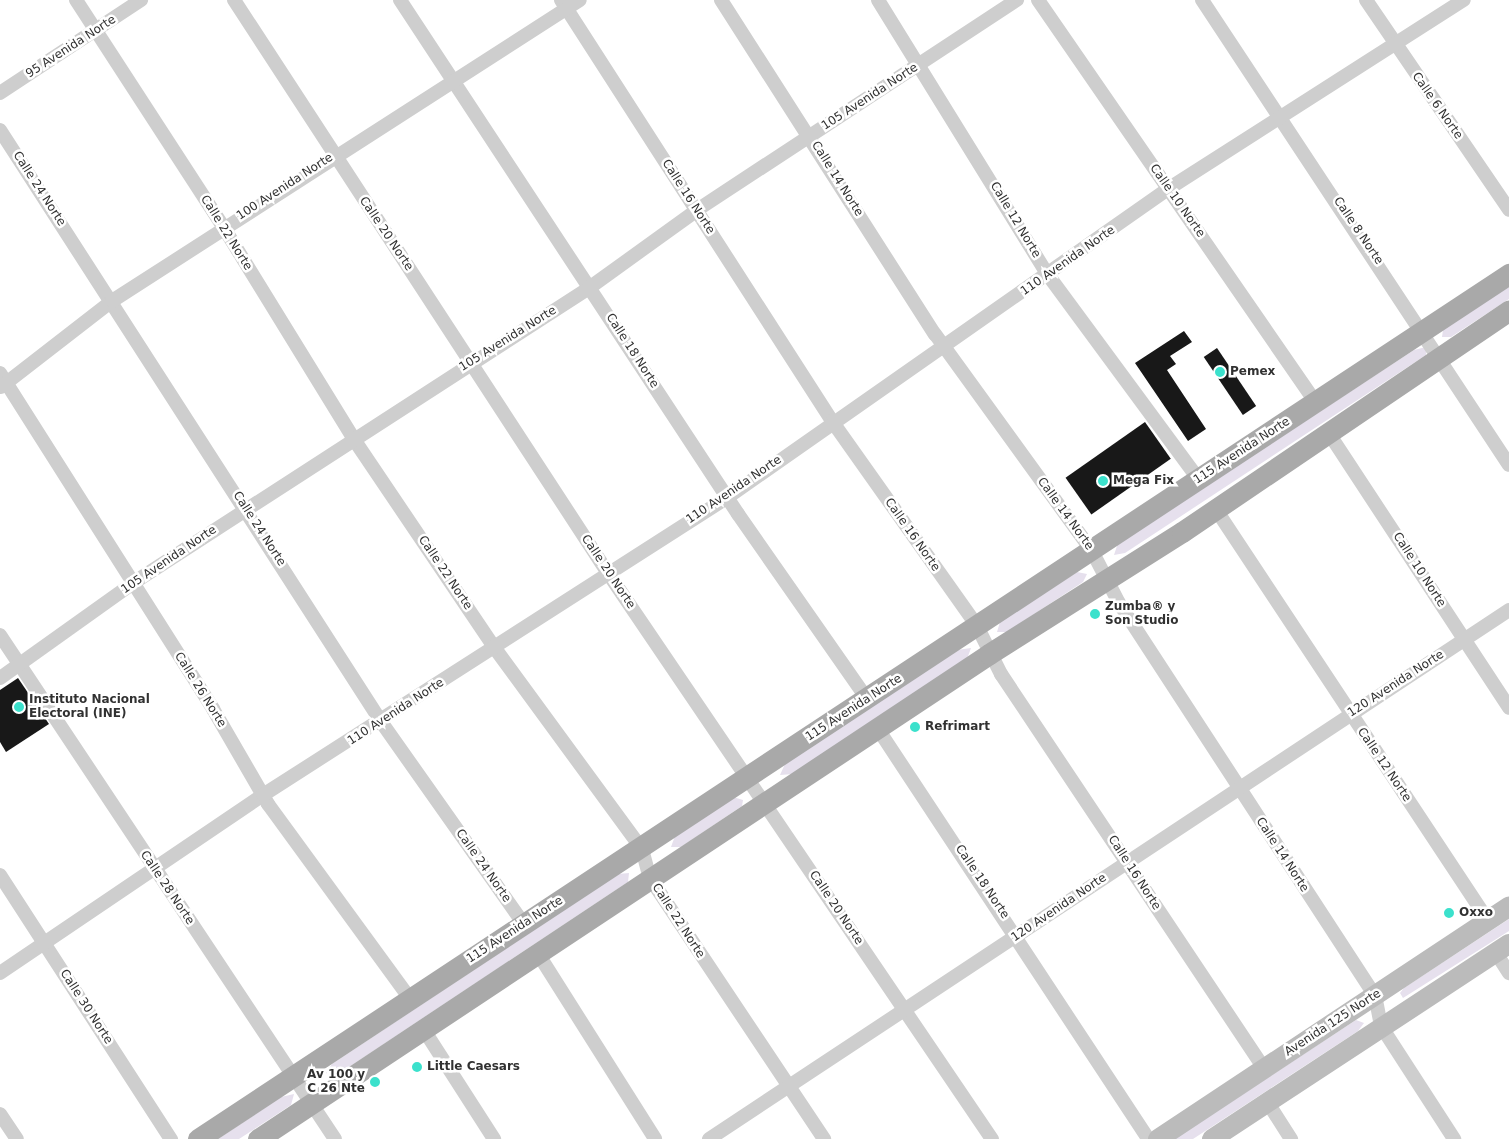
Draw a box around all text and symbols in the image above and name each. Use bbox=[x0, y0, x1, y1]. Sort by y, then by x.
street label: 95 Avenida Norte bbox=[23, 13, 119, 81]
street label: 105 Avenida Norte bbox=[819, 61, 921, 133]
street label: Calle 6 Norte bbox=[1409, 70, 1465, 142]
street label: Calle 14 Norte bbox=[808, 139, 866, 219]
street label: Calle 24 Norte bbox=[10, 149, 68, 229]
street label: 100 Avenida Norte bbox=[234, 151, 336, 223]
street label: Calle 16 Norte bbox=[659, 157, 717, 237]
street label: Calle 10 Norte bbox=[1146, 162, 1208, 240]
street label: Calle 12 Norte bbox=[987, 179, 1043, 261]
street label: Calle 22 Norte bbox=[197, 193, 255, 273]
street label: Calle 20 Norte bbox=[356, 194, 416, 274]
street label: Calle 8 Norte bbox=[1330, 194, 1386, 268]
street label: 110 Avenida Norte bbox=[1018, 223, 1118, 299]
street label: 105 Avenida Norte bbox=[457, 303, 559, 375]
street label: Calle 18 Norte bbox=[603, 311, 661, 391]
place label: Pemex bbox=[1230, 365, 1275, 379]
marker: Pemex bbox=[1214, 366, 1226, 378]
street label: 115 Avenida Norte bbox=[1191, 415, 1293, 487]
street label: 110 Avenida Norte bbox=[684, 453, 784, 527]
place label: Mega Fix bbox=[1113, 474, 1174, 488]
street label: Calle 14 Norte bbox=[1034, 475, 1096, 553]
marker: Mega Fix bbox=[1097, 475, 1109, 487]
street label: Calle 24 Norte bbox=[230, 489, 288, 569]
street label: Calle 16 Norte bbox=[881, 496, 943, 574]
street label: 105 Avenida Norte bbox=[119, 523, 219, 597]
street label: Calle 10 Norte bbox=[1390, 530, 1448, 610]
street label: Calle 20 Norte bbox=[578, 532, 638, 612]
street label: Calle 22 Norte bbox=[415, 533, 475, 613]
place label: Zumba® y Son Studio bbox=[1105, 600, 1178, 628]
marker: Zumba® y Son Studio bbox=[1089, 608, 1101, 620]
street label: 120 Avenida Norte bbox=[1345, 648, 1447, 720]
street label: Calle 26 Norte bbox=[171, 650, 229, 730]
street label: 115 Avenida Norte bbox=[803, 672, 905, 744]
street label: 110 Avenida Norte bbox=[345, 676, 447, 748]
place label: Instituto Nacional Electoral (INE) bbox=[29, 693, 150, 721]
marker: Instituto Nacional Electoral (INE) bbox=[13, 701, 25, 713]
place label: Refrimart bbox=[925, 720, 990, 734]
marker: Refrimart bbox=[909, 721, 921, 733]
street label: Calle 12 Norte bbox=[1354, 725, 1414, 805]
street label: Calle 14 Norte bbox=[1253, 815, 1311, 895]
street label: Calle 24 Norte bbox=[452, 827, 514, 905]
street label: Calle 16 Norte bbox=[1105, 833, 1163, 913]
street label: Calle 18 Norte bbox=[952, 842, 1012, 922]
street label: Calle 28 Norte bbox=[137, 848, 197, 928]
street label: Calle 20 Norte bbox=[806, 868, 866, 948]
street label: 120 Avenida Norte bbox=[1009, 871, 1109, 945]
street label: Calle 22 Norte bbox=[649, 881, 707, 961]
street label: 115 Avenida Norte bbox=[464, 894, 566, 966]
place label: Oxxo bbox=[1459, 906, 1493, 920]
marker: Oxxo bbox=[1443, 907, 1455, 919]
street label: Calle 30 Norte bbox=[57, 967, 115, 1047]
street label: Avenida 125 Norte bbox=[1282, 987, 1384, 1059]
place label: Little Caesars bbox=[427, 1060, 520, 1074]
marker: Little Caesars bbox=[411, 1061, 423, 1073]
place label: Av 100 y C 26 Nte bbox=[307, 1068, 365, 1096]
marker: Av 100 y C 26 Nte bbox=[369, 1076, 381, 1088]

